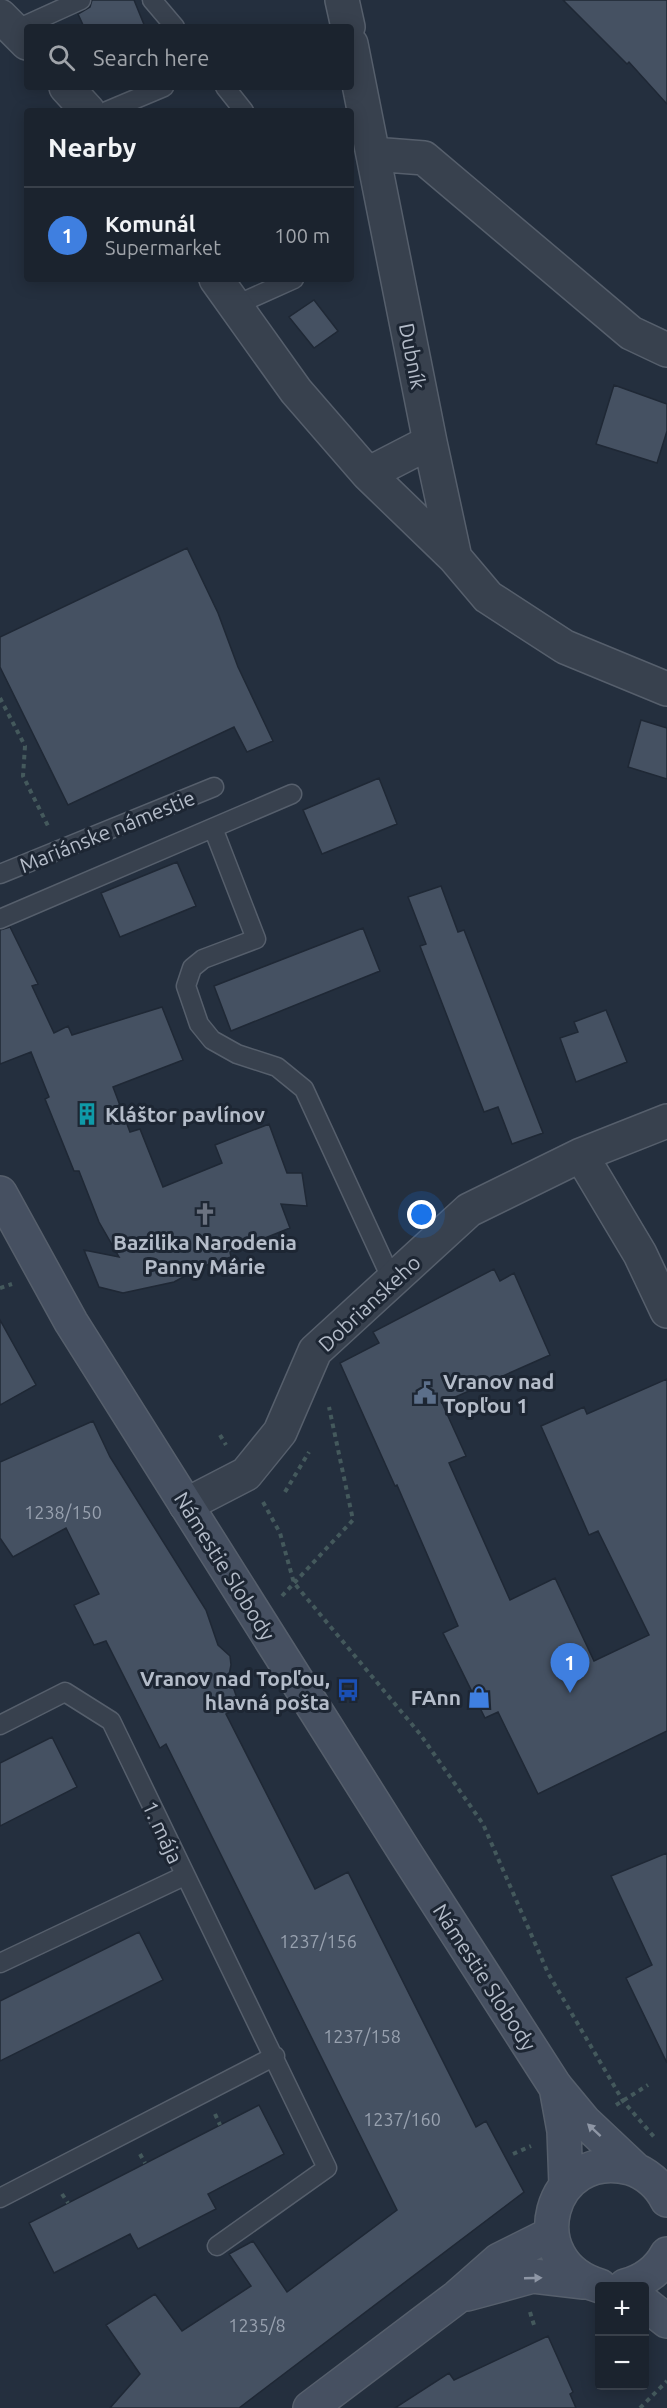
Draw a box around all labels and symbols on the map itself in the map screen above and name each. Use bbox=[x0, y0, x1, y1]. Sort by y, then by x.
street label: Dubník bbox=[395, 321, 431, 391]
street label: Mariánske námestie bbox=[16, 785, 198, 877]
building icon: Kláštor pavlínov bbox=[74, 1101, 100, 1127]
place label: Kláštor pavlínov bbox=[105, 1102, 265, 1126]
your location bbox=[407, 1200, 436, 1229]
church icon: Bazilika Narodenia Panny Márie bbox=[192, 1201, 218, 1227]
place label: Bazilika Narodenia Panny Márie bbox=[113, 1230, 297, 1278]
street label: Dobrianskeho bbox=[313, 1250, 425, 1356]
place label: Vranov nad Topľou 1 bbox=[443, 1369, 554, 1417]
public building icon: Vranov nad Topľou 1 bbox=[412, 1380, 438, 1406]
street label: Námestie Slobody bbox=[170, 1487, 280, 1645]
house number: 1238/150 bbox=[24, 1502, 102, 1522]
pin: 1 bbox=[550, 1644, 590, 1693]
place label: Vranov nad Topľou, hlavná pošta bbox=[140, 1666, 330, 1714]
bus stop icon: Vranov nad Topľou, hlavná pošta bbox=[335, 1677, 361, 1703]
shop icon: FAnn bbox=[466, 1684, 492, 1710]
place label: FAnn bbox=[411, 1685, 461, 1709]
street label: 1. mája bbox=[138, 1797, 188, 1867]
street label: Námestie Slobody bbox=[429, 1899, 541, 2055]
house number: 1237/156 bbox=[279, 1931, 357, 1951]
house number: 1237/158 bbox=[323, 2026, 401, 2046]
house number: 1237/160 bbox=[363, 2109, 441, 2129]
one-way arrow bbox=[586, 2123, 601, 2137]
one-way arrow bbox=[524, 2273, 543, 2283]
house number: 1235/8 bbox=[228, 2315, 286, 2335]

